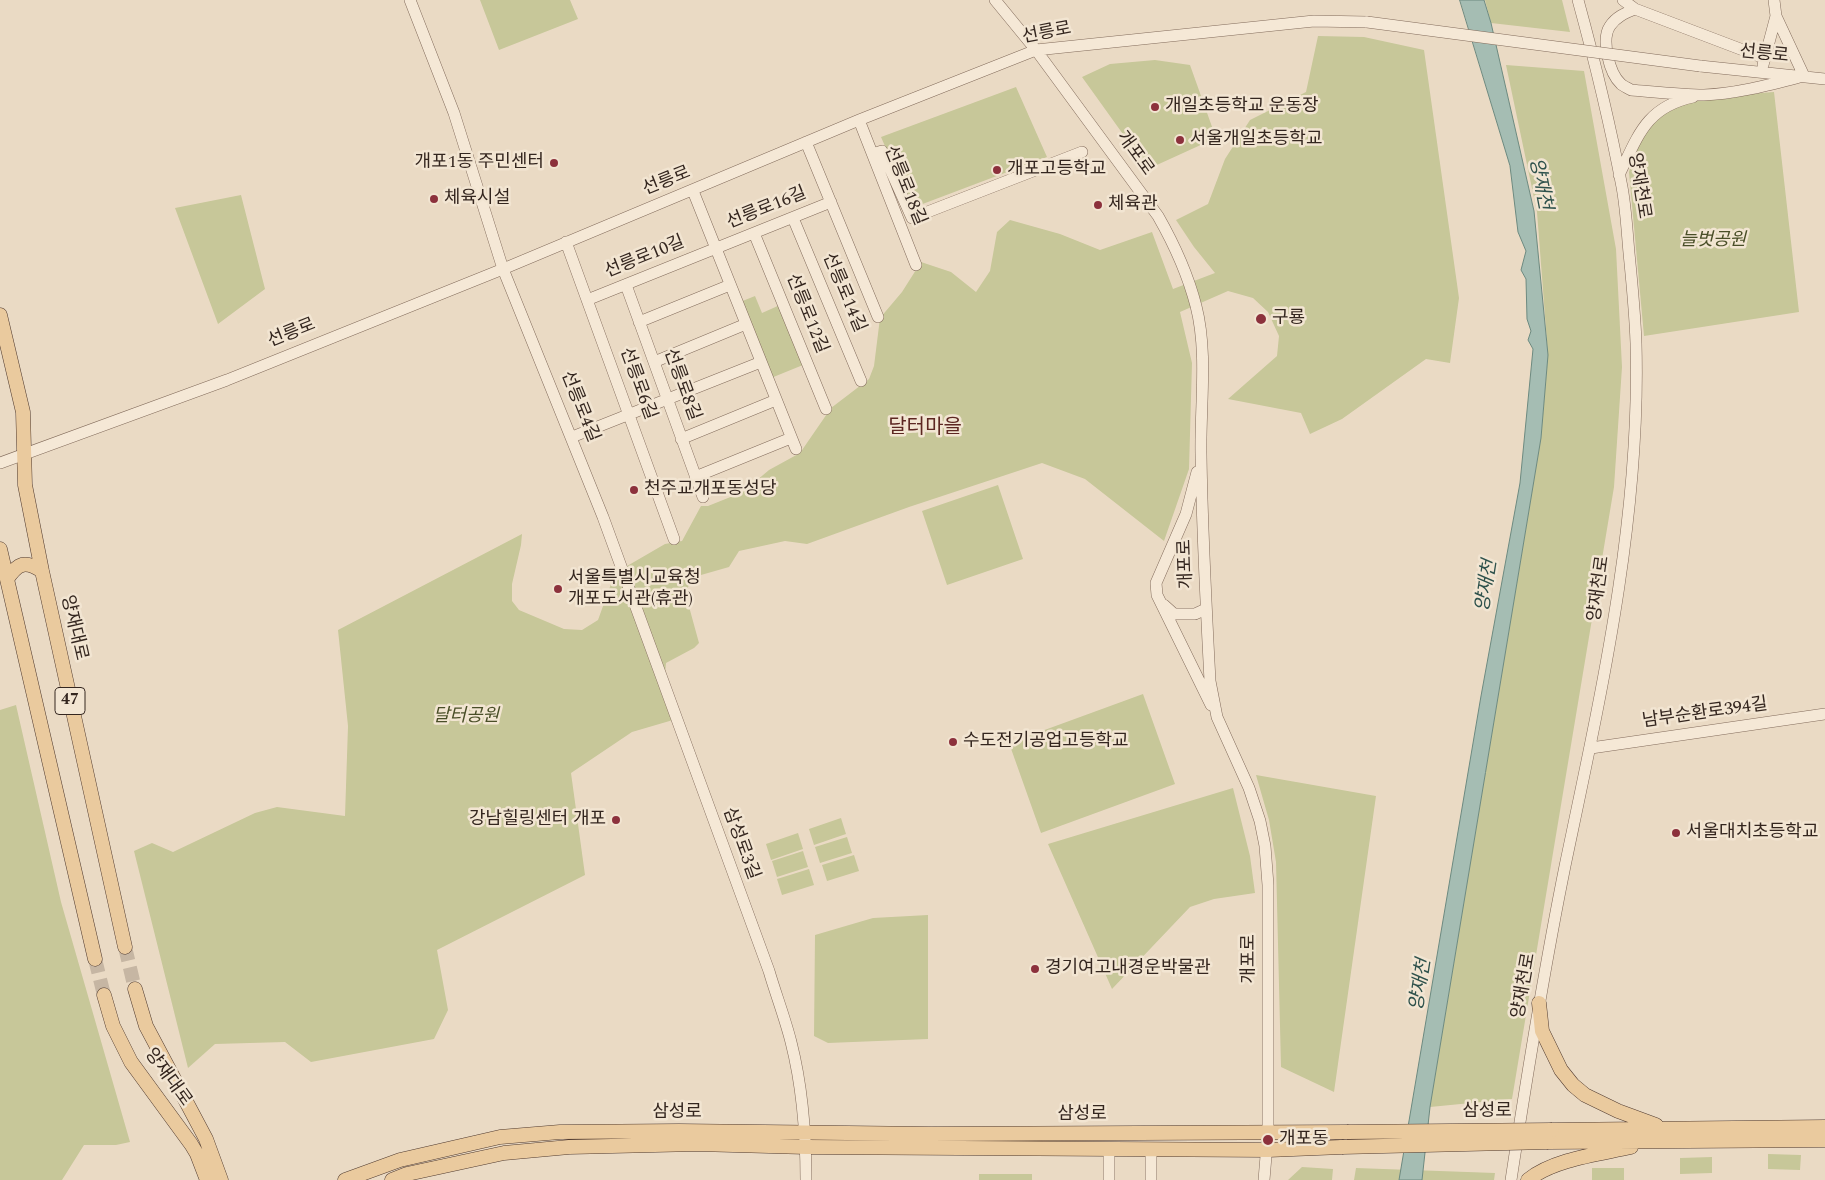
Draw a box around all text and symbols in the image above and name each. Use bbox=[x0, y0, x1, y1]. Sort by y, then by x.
street label: 선릉로 bbox=[1021, 19, 1073, 49]
street label: 선릉로 bbox=[1738, 42, 1790, 68]
place label: 개일초등학교 운동장 bbox=[1165, 96, 1319, 118]
marker: 개일초등학교 운동장 bbox=[1149, 101, 1161, 113]
street label: 개포로 bbox=[1111, 128, 1157, 180]
place label: 서울개일초등학교 bbox=[1190, 129, 1322, 151]
marker: 서울개일초등학교 bbox=[1174, 134, 1186, 146]
street label: 선릉로18길 bbox=[878, 143, 930, 229]
place label: 개포1동 주민센터 bbox=[415, 152, 544, 174]
street label: 양재천로 bbox=[1622, 152, 1654, 220]
water label: 양재천 bbox=[1523, 156, 1555, 212]
marker: 개포1동 주민센터 bbox=[548, 157, 560, 169]
place label: 개포고등학교 bbox=[1007, 159, 1106, 181]
street label: 선릉로 bbox=[640, 163, 694, 201]
marker: 개포고등학교 bbox=[991, 164, 1003, 176]
street label: 선릉로16길 bbox=[724, 183, 810, 235]
place label: 체육시설 bbox=[444, 188, 510, 210]
marker: 체육시설 bbox=[428, 193, 440, 205]
place label: 체육관 bbox=[1108, 194, 1158, 216]
marker: 체육관 bbox=[1092, 199, 1104, 211]
park label: 늘벗공원 bbox=[1680, 230, 1746, 252]
street label: 선릉로10길 bbox=[602, 232, 688, 284]
street label: 선릉로14길 bbox=[817, 250, 869, 336]
street label: 선릉로12길 bbox=[780, 271, 832, 357]
place label: 구룡 bbox=[1272, 308, 1305, 330]
marker: 구룡 bbox=[1254, 312, 1268, 326]
street label: 선릉로 bbox=[265, 315, 319, 353]
street label: 선릉로6길 bbox=[614, 345, 660, 423]
street label: 선릉로8길 bbox=[658, 346, 704, 424]
street label: 선릉로4길 bbox=[555, 368, 603, 446]
district label: 달터마을 bbox=[888, 417, 962, 441]
place label: 천주교개포동성당 bbox=[644, 479, 776, 501]
marker: 천주교개포동성당 bbox=[628, 484, 640, 496]
street label: 개포로 bbox=[1175, 539, 1199, 589]
street label: 양재천로 bbox=[1585, 555, 1615, 623]
water label: 양재천 bbox=[1473, 558, 1503, 614]
place label: 서울특별시교육청 개포도서관(휴관) bbox=[568, 568, 700, 610]
marker: 서울특별시교육청 개포도서관(휴관) bbox=[552, 583, 564, 595]
street label: 양재대로 bbox=[55, 593, 91, 663]
road number: 47 bbox=[55, 688, 85, 714]
street label: 남부순환로394길 bbox=[1641, 695, 1769, 733]
park label: 달터공원 bbox=[433, 706, 499, 728]
place label: 수도전기공업고등학교 bbox=[963, 731, 1129, 753]
marker: 수도전기공업고등학교 bbox=[947, 736, 959, 748]
street label: 삼성로3길 bbox=[717, 805, 763, 883]
place label: 강남힐링센터 개포 bbox=[469, 809, 606, 831]
marker: 강남힐링센터 개포 bbox=[610, 814, 622, 826]
place label: 서울대치초등학교 bbox=[1686, 822, 1818, 844]
marker: 서울대치초등학교 bbox=[1670, 827, 1682, 839]
street label: 개포로 bbox=[1239, 934, 1261, 984]
street label: 양재천로 bbox=[1509, 952, 1541, 1020]
water label: 양재천 bbox=[1407, 957, 1437, 1013]
place label: 경기여고내경운박물관 bbox=[1045, 958, 1211, 980]
marker: 경기여고내경운박물관 bbox=[1029, 963, 1041, 975]
street label: 양재대로 bbox=[139, 1045, 195, 1111]
street label: 삼성로 bbox=[1462, 1101, 1512, 1123]
street label: 삼성로 bbox=[652, 1102, 702, 1124]
street label: 삼성로 bbox=[1057, 1104, 1107, 1126]
place label: 개포동 bbox=[1279, 1129, 1329, 1151]
marker: 개포동 bbox=[1261, 1133, 1275, 1147]

